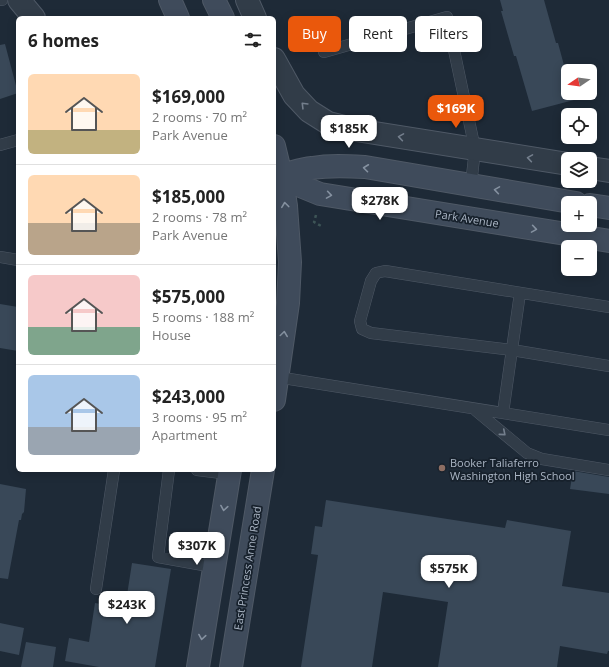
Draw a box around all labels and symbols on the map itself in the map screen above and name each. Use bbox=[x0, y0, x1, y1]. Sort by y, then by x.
north arrow bbox=[561, 64, 597, 100]
pin: $169K bbox=[428, 95, 484, 129]
one-way arrow bbox=[301, 102, 308, 110]
pin: $185K bbox=[321, 115, 377, 149]
one-way arrow bbox=[398, 133, 404, 142]
one-way arrow bbox=[526, 154, 533, 163]
one-way arrow bbox=[363, 163, 369, 172]
one-way arrow bbox=[493, 186, 500, 195]
pin: $278K bbox=[352, 187, 408, 221]
one-way arrow bbox=[326, 190, 333, 199]
one-way arrow bbox=[281, 202, 290, 208]
street label: Park Avenue bbox=[434, 206, 500, 230]
one-way arrow bbox=[531, 224, 537, 233]
one-way arrow bbox=[279, 331, 288, 337]
one-way arrow bbox=[499, 429, 506, 436]
place label: Booker Taliaferro Washington High School bbox=[450, 455, 574, 483]
marker: Booker Taliaferro Washington High School bbox=[437, 463, 447, 473]
one-way arrow bbox=[220, 505, 228, 512]
street label: East Princess Anne Road bbox=[230, 505, 264, 631]
pin: $307K bbox=[169, 532, 225, 566]
pin: $575K bbox=[421, 555, 477, 589]
pin: $243K bbox=[99, 591, 155, 625]
one-way arrow bbox=[199, 634, 207, 640]

